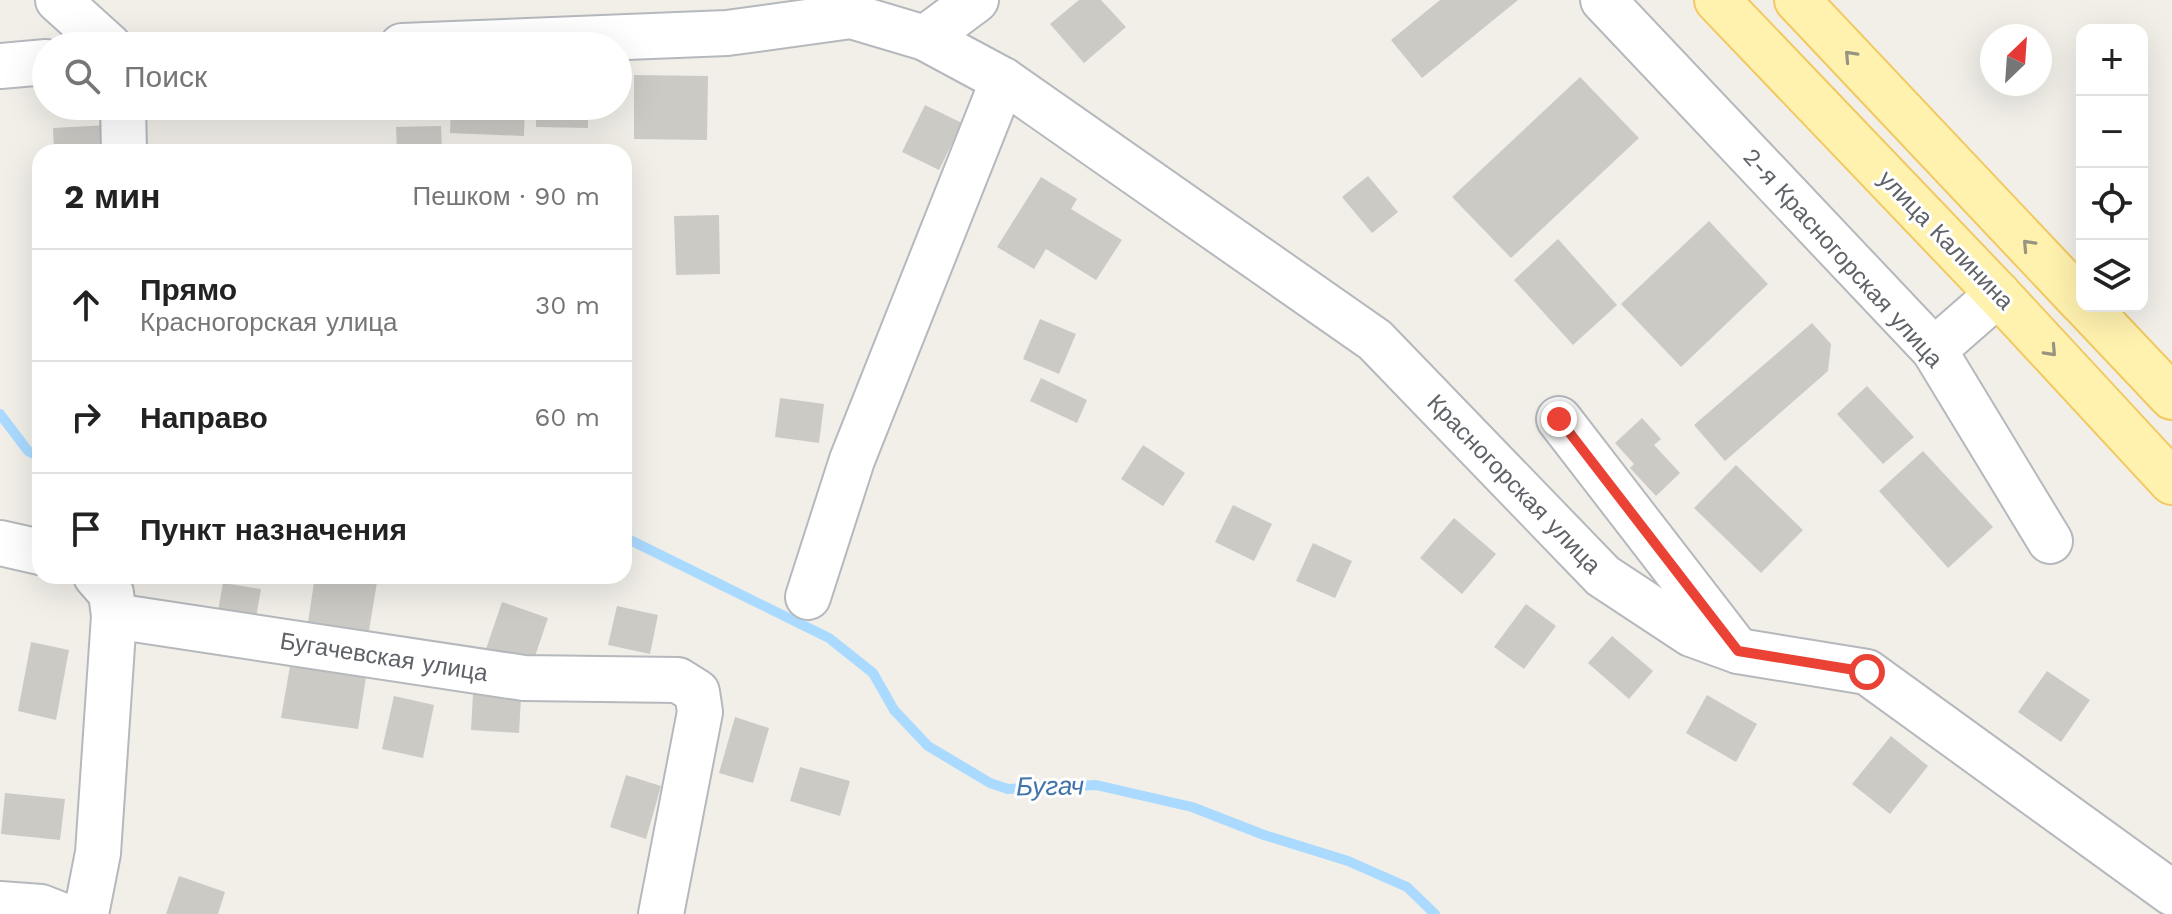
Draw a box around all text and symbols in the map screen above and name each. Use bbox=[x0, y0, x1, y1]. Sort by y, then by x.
north arrow bbox=[1980, 24, 2052, 96]
map controls bbox=[2076, 24, 2148, 312]
button: + bbox=[2076, 24, 2148, 96]
search box bbox=[32, 32, 632, 120]
one-way arrow bbox=[1844, 51, 1859, 65]
icon: search bbox=[60, 54, 104, 98]
text: Поиск bbox=[124, 59, 207, 94]
button: − bbox=[2076, 96, 2148, 168]
street label: 2-я Красногорская улица bbox=[1737, 143, 1949, 374]
street label: улица Калинина bbox=[1873, 165, 2020, 316]
button: locate bbox=[2076, 168, 2148, 240]
text: 2 мин bbox=[64, 176, 161, 216]
text: Пешком · 90 m bbox=[413, 181, 600, 211]
one-way arrow bbox=[2023, 240, 2038, 254]
button: layers bbox=[2076, 240, 2148, 312]
text: Прямо bbox=[140, 272, 237, 307]
icon: ahead bbox=[64, 283, 108, 327]
text: 30 m bbox=[535, 290, 600, 320]
text: Красногорская улица bbox=[140, 307, 398, 337]
one-way arrow bbox=[2042, 342, 2057, 356]
street label: Красногорская улица bbox=[1421, 389, 1607, 580]
icon: right bbox=[64, 395, 108, 439]
text: Направо bbox=[140, 400, 268, 435]
route end bbox=[1541, 401, 1577, 437]
text: 60 m bbox=[534, 402, 600, 432]
icon: arrive bbox=[64, 507, 108, 551]
text: Пункт назначения bbox=[140, 512, 407, 547]
street label: Бугачевская улица bbox=[278, 627, 491, 687]
route start bbox=[1849, 654, 1885, 690]
water label: Бугач bbox=[1016, 770, 1084, 802]

